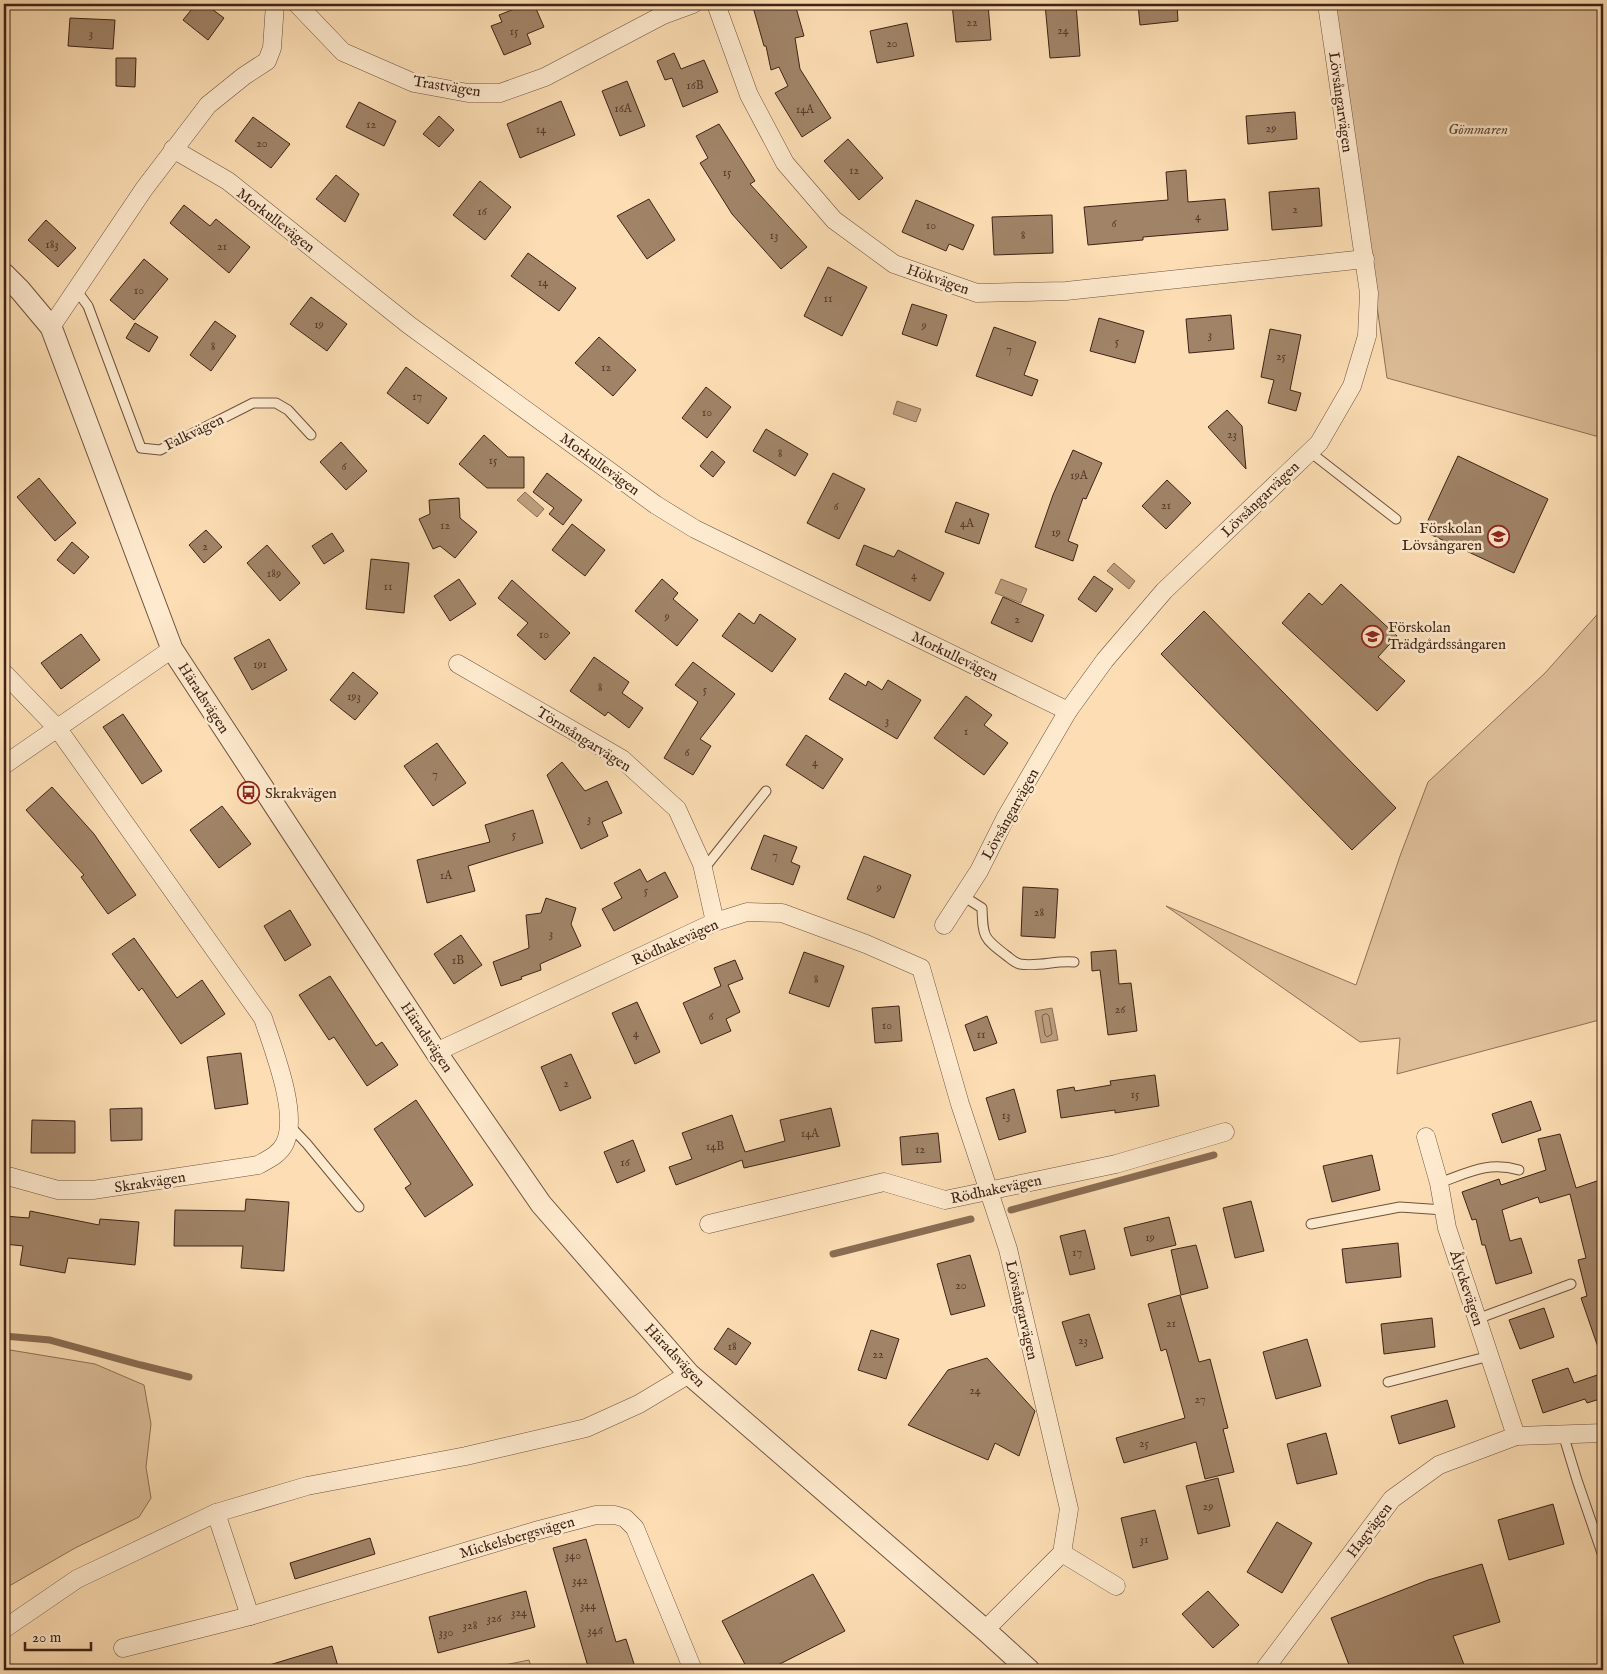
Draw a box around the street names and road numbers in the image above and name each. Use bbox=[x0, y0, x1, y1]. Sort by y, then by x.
street label: Lövsångarvägen bbox=[1324, 51, 1357, 154]
street label: Trastvägen bbox=[412, 72, 482, 101]
street label: Morkullevägen bbox=[233, 184, 319, 257]
street label: Hökvägen bbox=[904, 260, 972, 299]
street label: Falkvägen bbox=[161, 410, 227, 455]
street label: Morkullevägen bbox=[556, 429, 643, 500]
street label: Lövsångarvägen bbox=[1217, 457, 1303, 541]
street label: Morkullevägen bbox=[908, 627, 1001, 686]
street label: Häradsvägen bbox=[174, 659, 234, 737]
street label: Törnsångarvägen bbox=[533, 703, 635, 776]
street label: Lövsångarvägen bbox=[978, 765, 1043, 863]
street label: Rödhakevägen bbox=[629, 915, 721, 970]
street label: Häradsvägen bbox=[396, 998, 457, 1076]
street label: Skrakvägen bbox=[113, 1167, 187, 1197]
street label: Rödhakevägen bbox=[949, 1171, 1043, 1208]
street label: Ålyckevägen bbox=[1445, 1247, 1488, 1328]
street label: Lövsångarvägen bbox=[1001, 1259, 1042, 1362]
street label: Häradsvägen bbox=[640, 1319, 709, 1391]
street label: Hagvägen bbox=[1343, 1499, 1396, 1562]
street label: Mickelsbergsvägen bbox=[458, 1512, 577, 1563]

